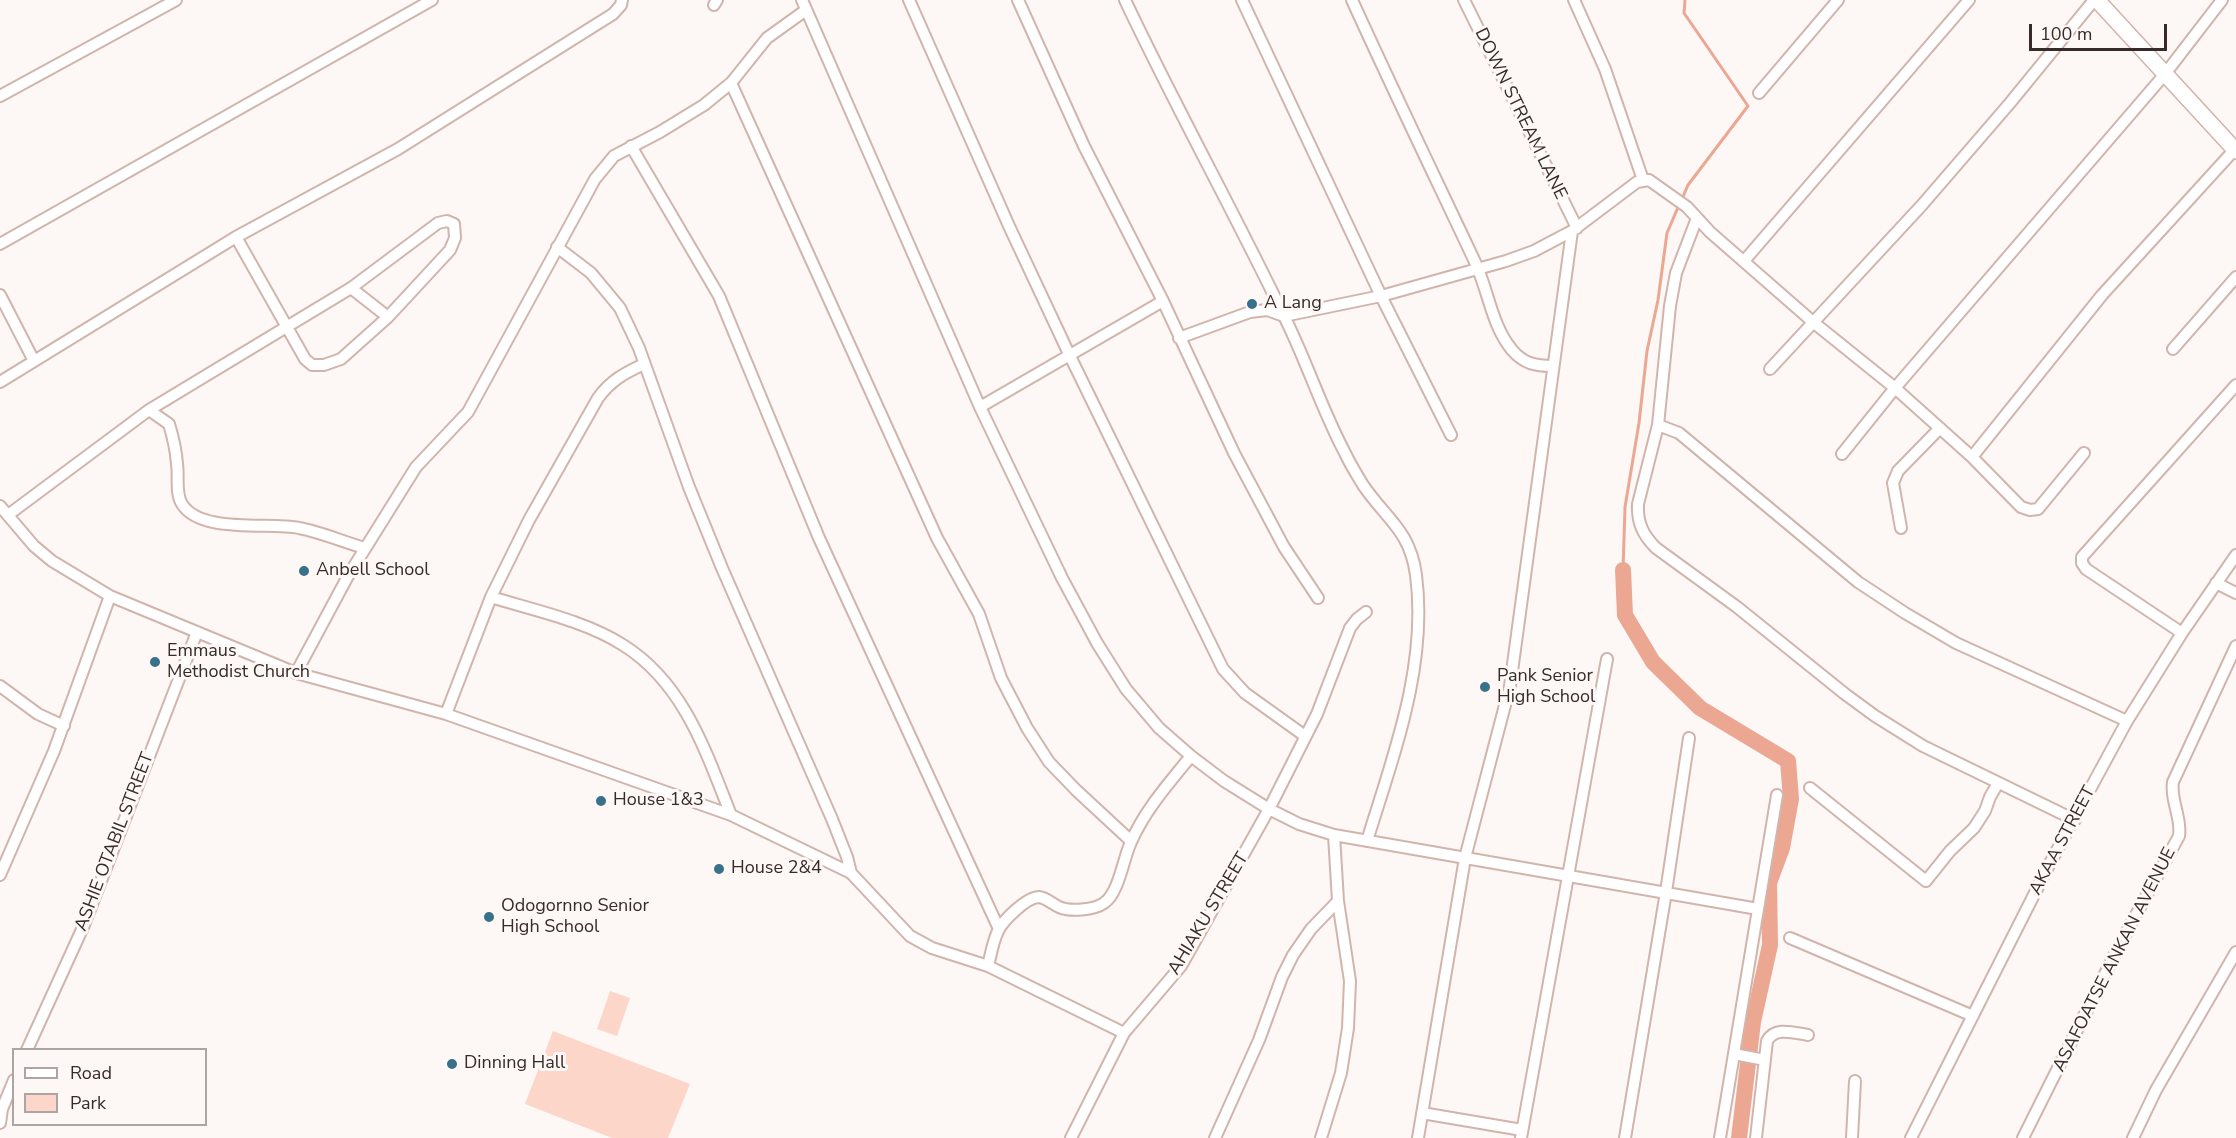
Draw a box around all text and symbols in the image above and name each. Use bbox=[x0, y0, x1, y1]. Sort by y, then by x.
scale bar bbox=[2032, 12, 2170, 50]
text: 100 m bbox=[2040, 22, 2092, 46]
street label: DOWN STREAM LANE bbox=[1469, 25, 1571, 203]
place label: A Lang bbox=[1264, 293, 1322, 315]
marker: A Lang bbox=[1245, 297, 1259, 311]
place label: Anbell School bbox=[316, 560, 430, 582]
marker: Anbell School bbox=[297, 564, 311, 578]
place label: Emmaus Methodist Church bbox=[167, 641, 310, 684]
marker: Emmaus Methodist Church bbox=[148, 655, 162, 669]
place label: Pank Senior High School bbox=[1497, 666, 1595, 708]
marker: Pank Senior High School bbox=[1478, 680, 1492, 694]
street label: ASHIE OTABIL STREET bbox=[71, 750, 159, 934]
street label: AKAA STREET bbox=[2025, 783, 2101, 899]
place label: House 1&3 bbox=[613, 790, 704, 812]
marker: House 1&3 bbox=[594, 794, 608, 808]
street label: ASAFOATSE ANKAN AVENUE bbox=[2049, 844, 2181, 1076]
street label: AHIAKU STREET bbox=[1164, 849, 1254, 979]
place label: House 2&4 bbox=[731, 858, 822, 880]
marker: House 2&4 bbox=[712, 862, 726, 876]
place label: Odogornno Senior High School bbox=[501, 896, 649, 938]
marker: Odogornno Senior High School bbox=[482, 910, 496, 924]
legend bbox=[12, 1048, 207, 1126]
place label: Dinning Hall bbox=[464, 1053, 565, 1075]
marker: Dinning Hall bbox=[445, 1057, 459, 1071]
text: Road bbox=[70, 1061, 112, 1085]
text: Park bbox=[70, 1091, 106, 1115]

